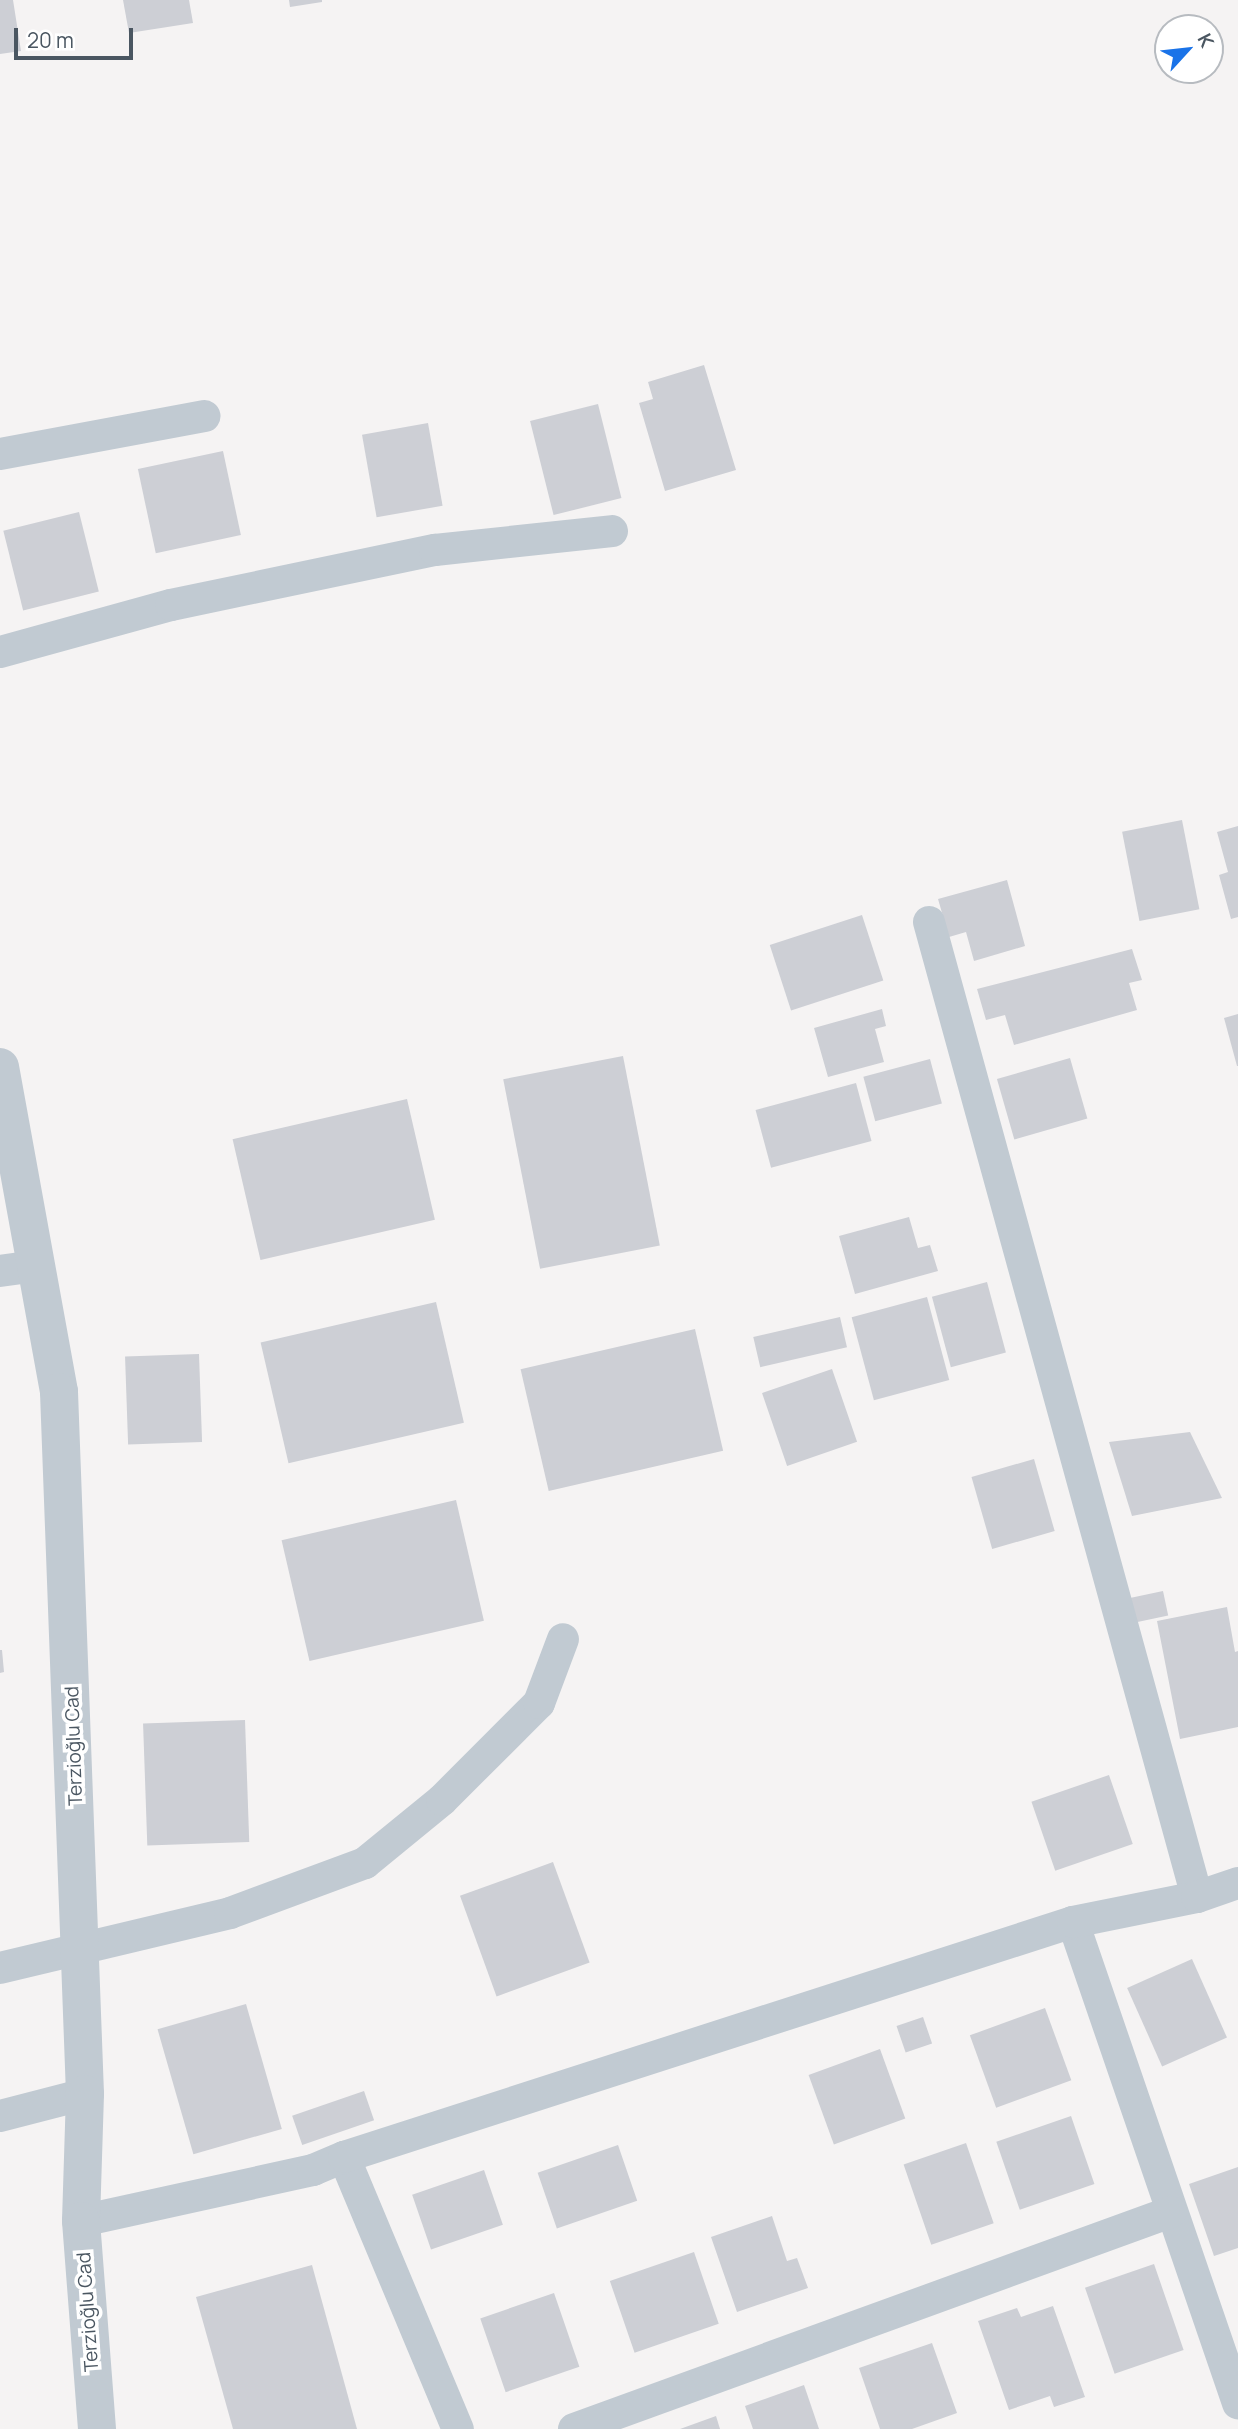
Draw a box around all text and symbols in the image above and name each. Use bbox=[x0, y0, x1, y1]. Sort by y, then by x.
scale bar bbox=[18, 14, 136, 58]
north arrow bbox=[1154, 14, 1224, 84]
text: 20 m bbox=[27, 26, 74, 54]
text: K bbox=[1192, 29, 1220, 52]
street label: Terzioğlu Cad bbox=[61, 1686, 87, 1806]
street label: Terzioğlu Cad bbox=[72, 2252, 104, 2372]

